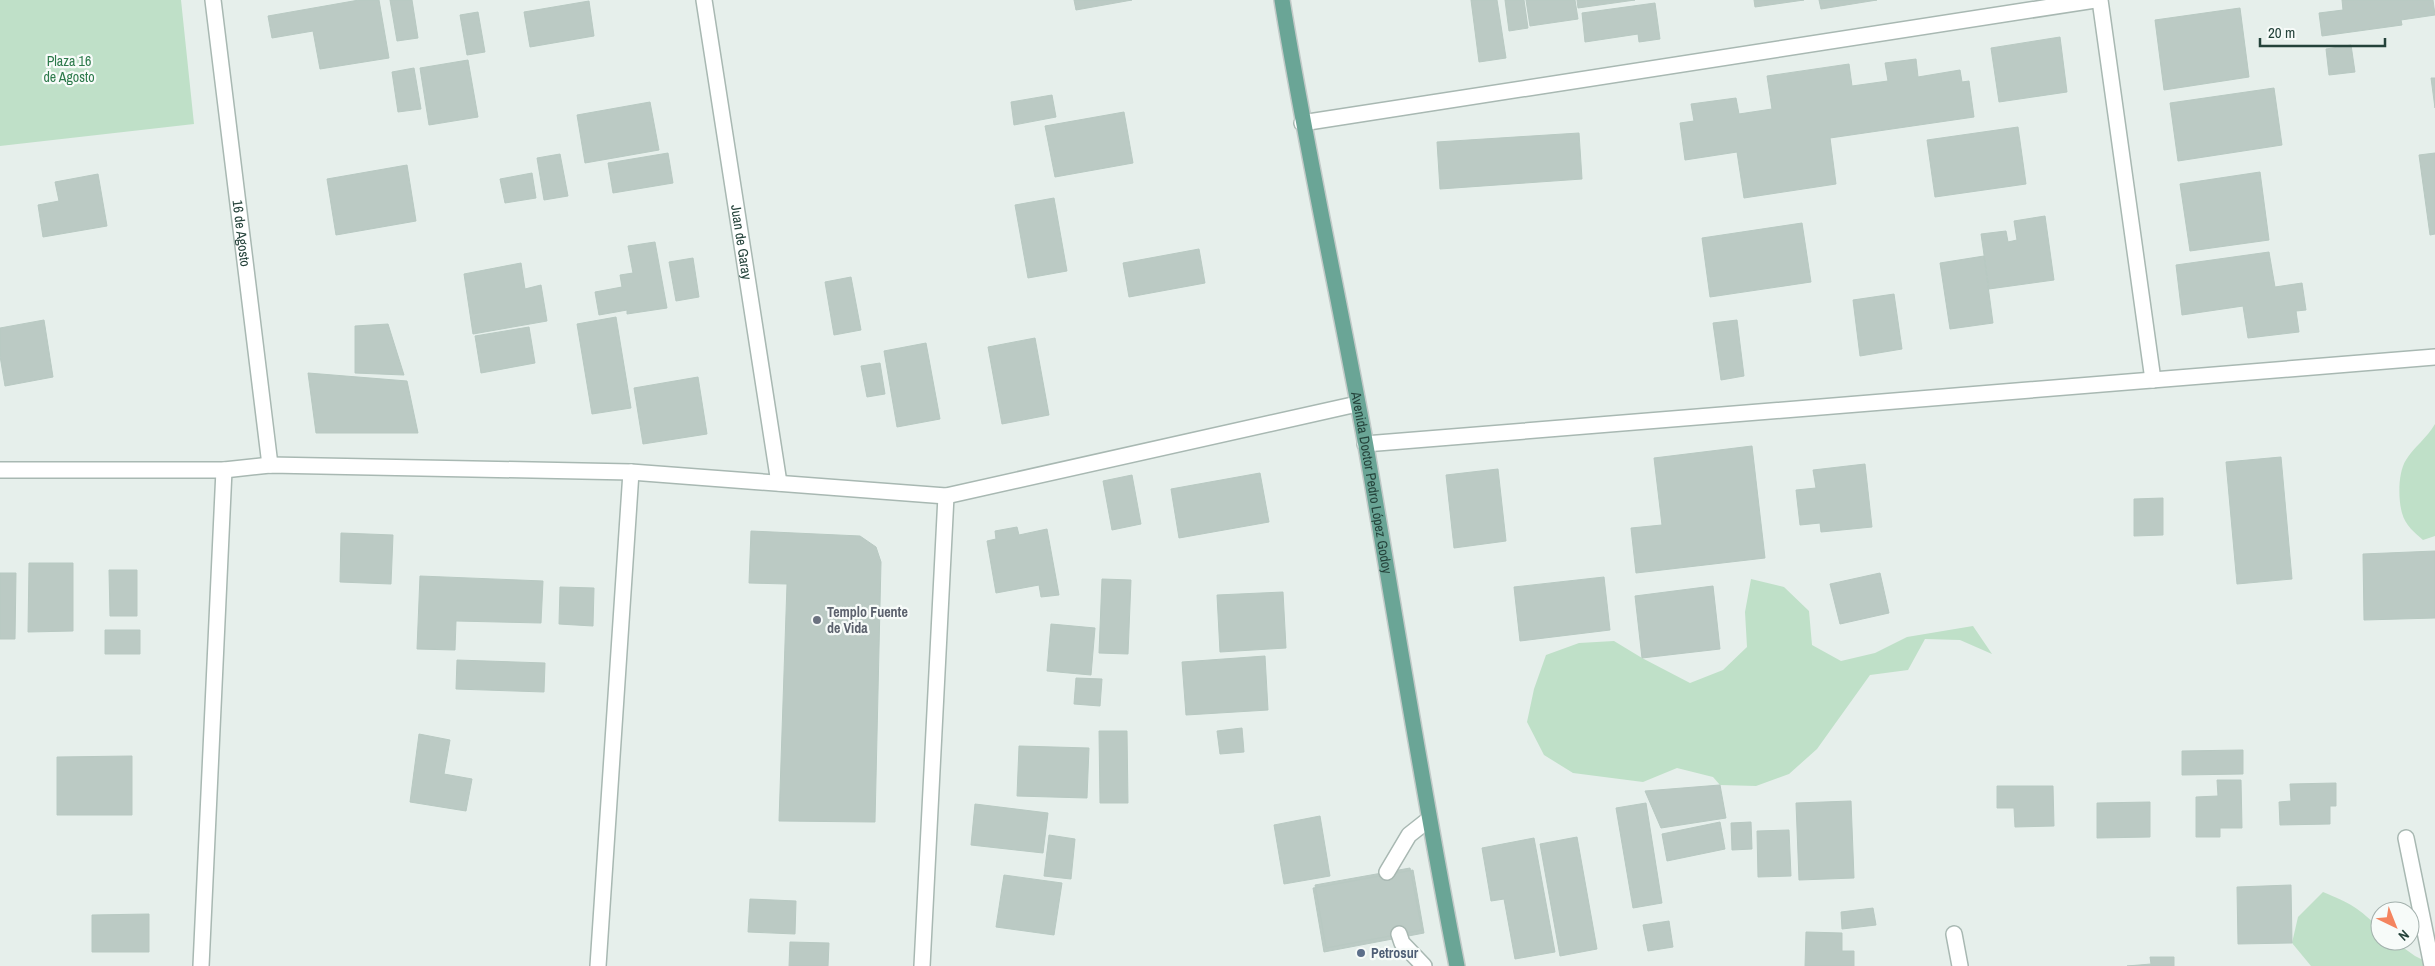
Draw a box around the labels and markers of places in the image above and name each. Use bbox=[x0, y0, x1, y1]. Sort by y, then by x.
place label: Templo Fuente de Vida bbox=[827, 603, 908, 637]
marker: Templo Fuente de Vida bbox=[811, 614, 823, 626]
place label: Petrosur bbox=[1371, 944, 1419, 962]
marker: Petrosur bbox=[1355, 947, 1367, 959]

